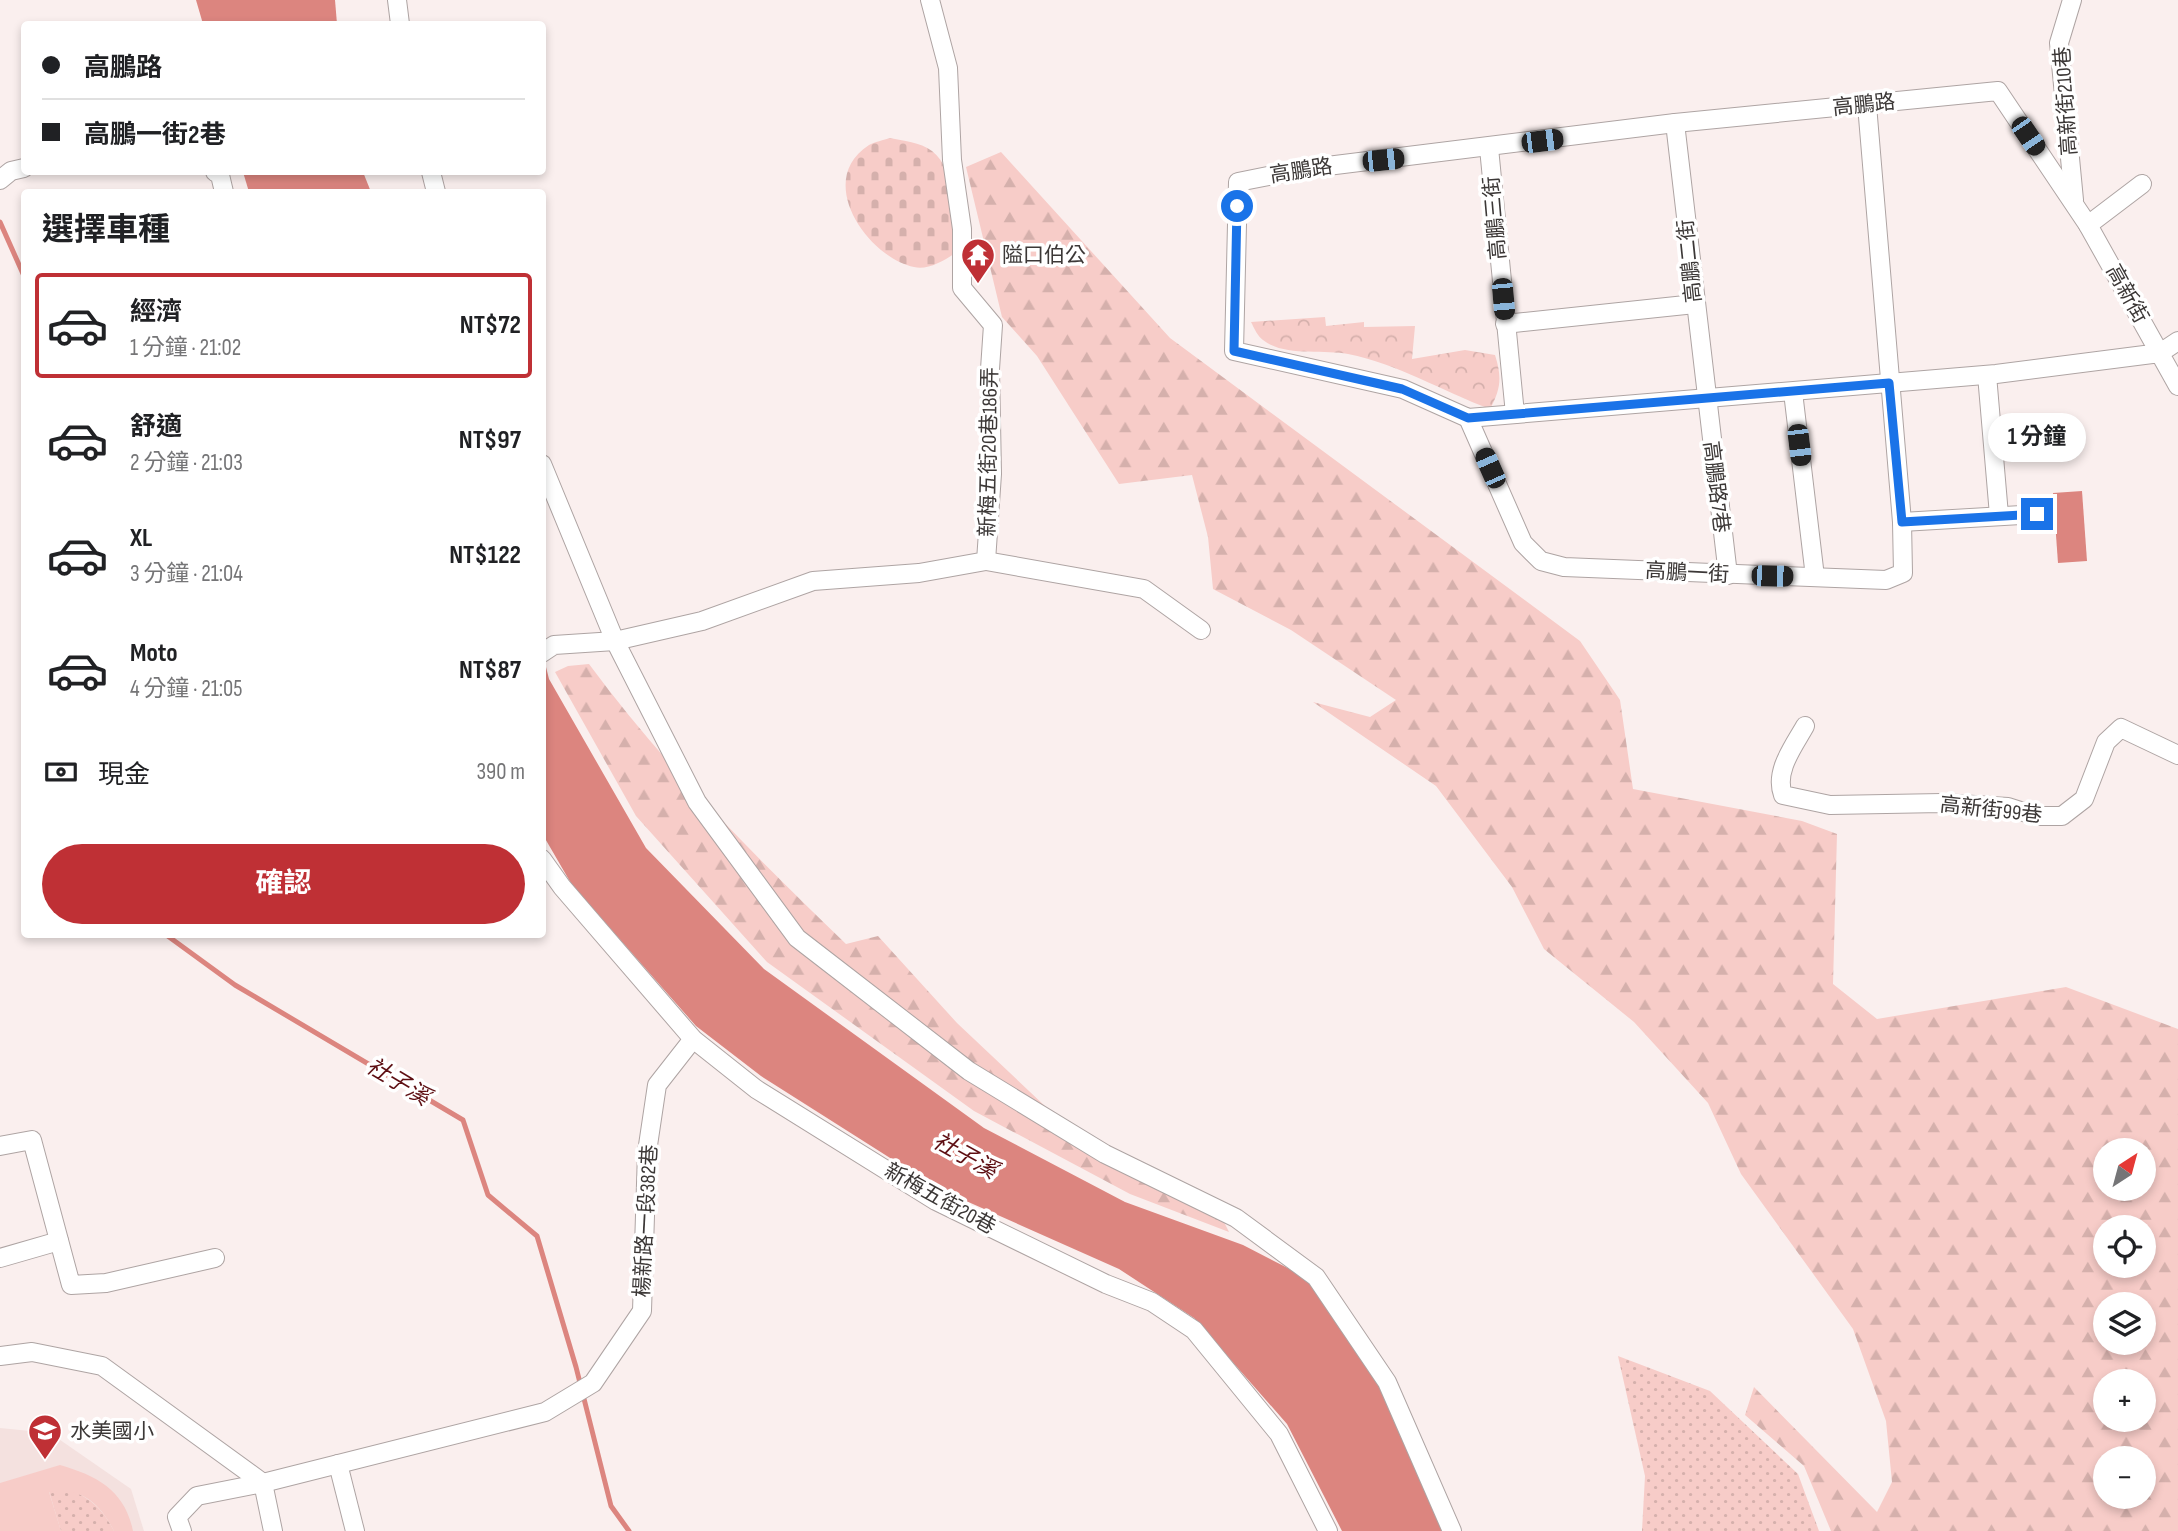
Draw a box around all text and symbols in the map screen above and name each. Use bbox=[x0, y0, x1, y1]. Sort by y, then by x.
street label: 高新街210巷 bbox=[2050, 46, 2082, 156]
text: 高鵬路 bbox=[84, 53, 162, 84]
street label: 高鵬路 bbox=[1831, 89, 1897, 121]
car bbox=[2008, 113, 2049, 159]
text: 高鵬一街2巷 bbox=[84, 120, 225, 151]
car bbox=[1520, 128, 1565, 154]
car bbox=[1362, 147, 1405, 173]
street label: 高鵬路 bbox=[1268, 154, 1334, 188]
street label: 高鵬三街 bbox=[1479, 175, 1511, 261]
route start bbox=[1221, 190, 1253, 222]
text: 選擇車種 bbox=[42, 211, 170, 250]
street label: 高鵬二街 bbox=[1673, 218, 1707, 304]
temple icon: 隘口伯公 bbox=[959, 236, 997, 285]
place label: 隘口伯公 bbox=[1002, 243, 1086, 268]
street label: 高新街 bbox=[2101, 260, 2153, 328]
car bbox=[1491, 277, 1516, 321]
icon: car bbox=[46, 294, 109, 357]
text: 經濟 bbox=[130, 297, 182, 328]
text: NT$72 bbox=[460, 310, 521, 341]
text: 1 分鐘 · 21:02 bbox=[130, 334, 241, 362]
street label: 新梅五街20巷186弄 bbox=[975, 367, 1003, 537]
icon: car bbox=[46, 409, 109, 472]
text: 舒適 bbox=[130, 412, 182, 443]
callout: 1 分鐘 bbox=[1988, 412, 2086, 462]
car bbox=[1787, 423, 1812, 467]
text: 1 分鐘 bbox=[2008, 423, 2066, 451]
text: NT$97 bbox=[459, 425, 521, 456]
street label: 高鵬路7巷 bbox=[1698, 440, 1734, 534]
car bbox=[1472, 445, 1509, 491]
text: 2 分鐘 · 21:03 bbox=[130, 449, 243, 477]
route end bbox=[2021, 498, 2053, 530]
text: XL bbox=[130, 523, 152, 554]
icon: car bbox=[46, 524, 109, 587]
text: NT$122 bbox=[449, 540, 521, 571]
street label: 高鵬一街 bbox=[1644, 558, 1730, 588]
text: 3 分鐘 · 21:04 bbox=[130, 560, 243, 588]
car bbox=[1751, 565, 1794, 587]
text: Moto bbox=[130, 638, 178, 669]
icon: car bbox=[46, 639, 109, 702]
text: NT$87 bbox=[459, 655, 521, 686]
text: 4 分鐘 · 21:05 bbox=[130, 675, 243, 703]
icon: cash bbox=[42, 753, 80, 791]
text: 390 m bbox=[476, 758, 525, 786]
text: 現金 bbox=[98, 760, 150, 791]
street label: 高新街99巷 bbox=[1939, 792, 2043, 828]
button: 確認 bbox=[42, 844, 525, 924]
water label: 社子溪 bbox=[361, 1052, 437, 1113]
water label: 社子溪 bbox=[928, 1127, 1005, 1186]
north arrow bbox=[2093, 1138, 2156, 1200]
map controls bbox=[2093, 1138, 2156, 1509]
street label: 楊新路一段382巷 bbox=[630, 1144, 662, 1298]
street label: 新梅五街20巷 bbox=[880, 1158, 1000, 1240]
button: locate bbox=[2093, 1215, 2156, 1278]
button: layers bbox=[2093, 1292, 2156, 1355]
button: + bbox=[2093, 1369, 2156, 1432]
school or university icon: 水美國小 bbox=[26, 1412, 64, 1461]
place label: 水美國小 bbox=[70, 1419, 154, 1444]
button: − bbox=[2093, 1446, 2156, 1509]

